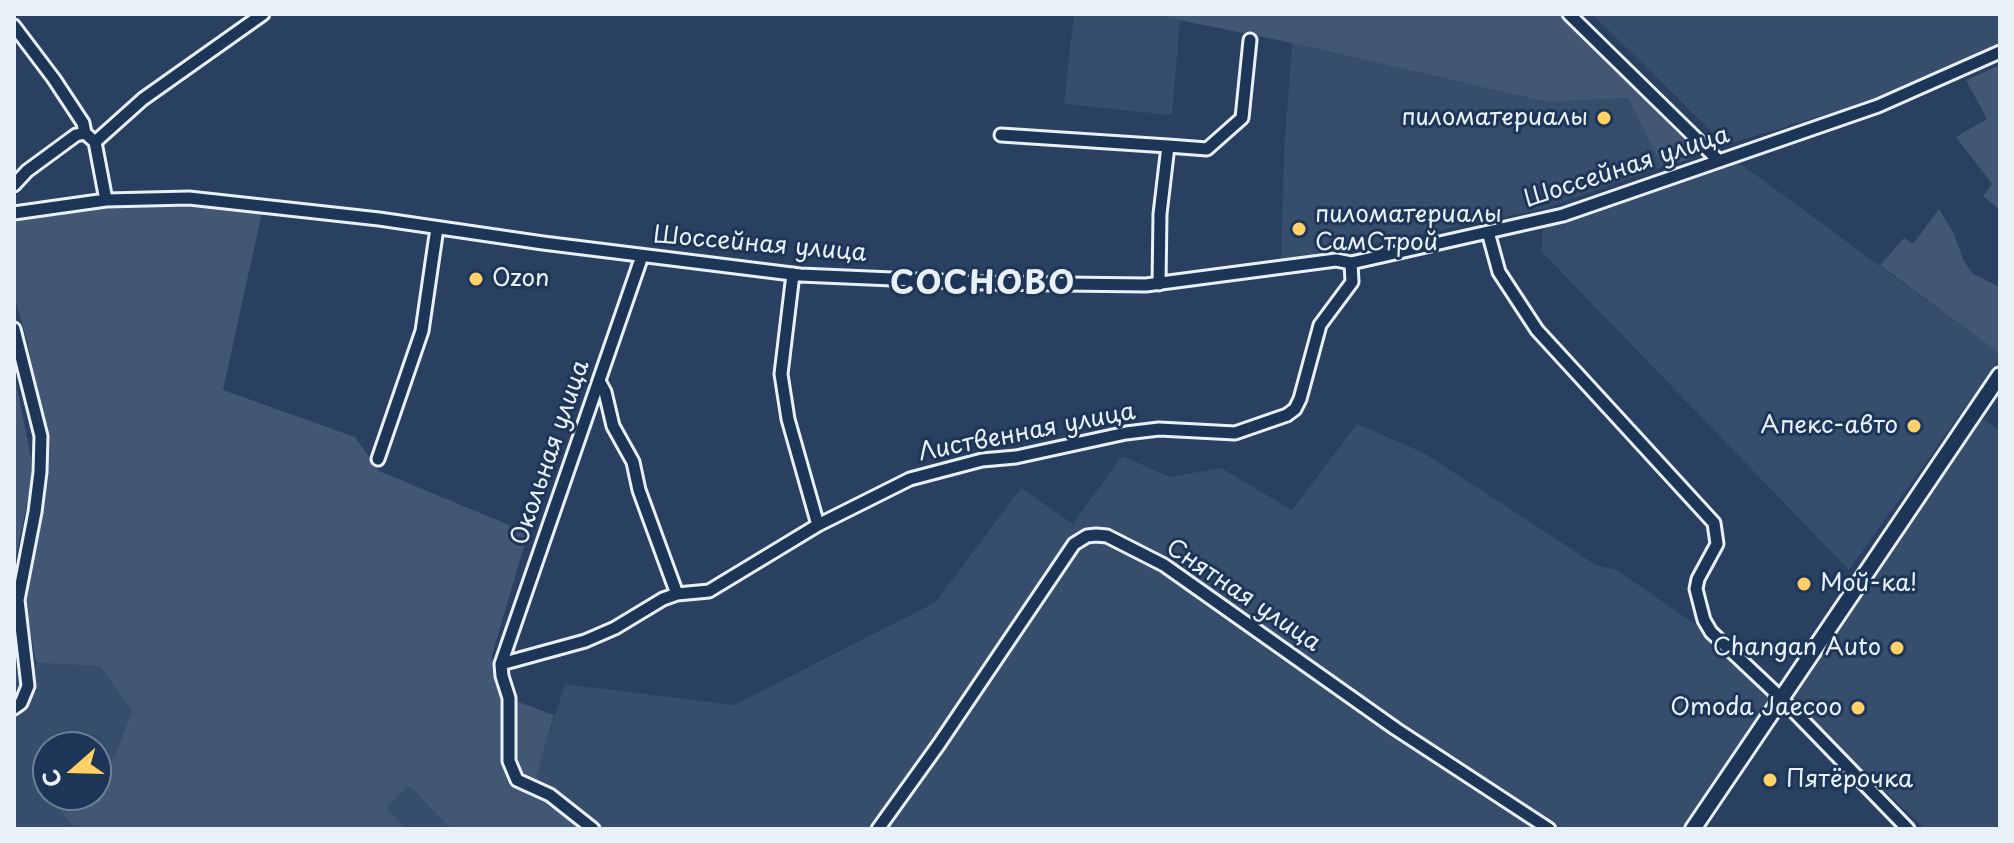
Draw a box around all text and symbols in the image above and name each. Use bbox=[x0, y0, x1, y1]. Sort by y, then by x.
place label: пиломатериалы bbox=[1401, 104, 1588, 132]
marker: пиломатериалы bbox=[1595, 109, 1613, 127]
street label: Шоссейная улица bbox=[1521, 121, 1733, 215]
place label: пиломатериалы СамСтрой bbox=[1315, 201, 1502, 257]
marker: пиломатериалы СамСтрой bbox=[1290, 220, 1308, 238]
street label: Шоссейная улица bbox=[652, 221, 868, 269]
place label: Ozon bbox=[492, 265, 549, 293]
district label: СОСНОВО bbox=[891, 266, 1075, 304]
marker: Ozon bbox=[467, 270, 485, 288]
street label: Окольная улица bbox=[506, 357, 596, 549]
street label: Лиственная улица bbox=[916, 398, 1138, 468]
place label: Апекс-авто bbox=[1761, 412, 1898, 440]
marker: Апекс-авто bbox=[1905, 417, 1923, 435]
street label: Снятная улица bbox=[1160, 534, 1326, 658]
place label: Мой-ка! bbox=[1820, 570, 1917, 598]
marker: Мой-ка! bbox=[1795, 575, 1813, 593]
place label: Changan Auto bbox=[1713, 634, 1881, 662]
marker: Changan Auto bbox=[1888, 639, 1906, 657]
place label: Omoda Jaecoo bbox=[1670, 694, 1842, 722]
marker: Omoda Jaecoo bbox=[1849, 699, 1867, 717]
north arrow bbox=[32, 731, 112, 811]
text: С bbox=[33, 765, 69, 792]
place label: Пятёрочка bbox=[1786, 766, 1913, 794]
marker: Пятёрочка bbox=[1761, 771, 1779, 789]

